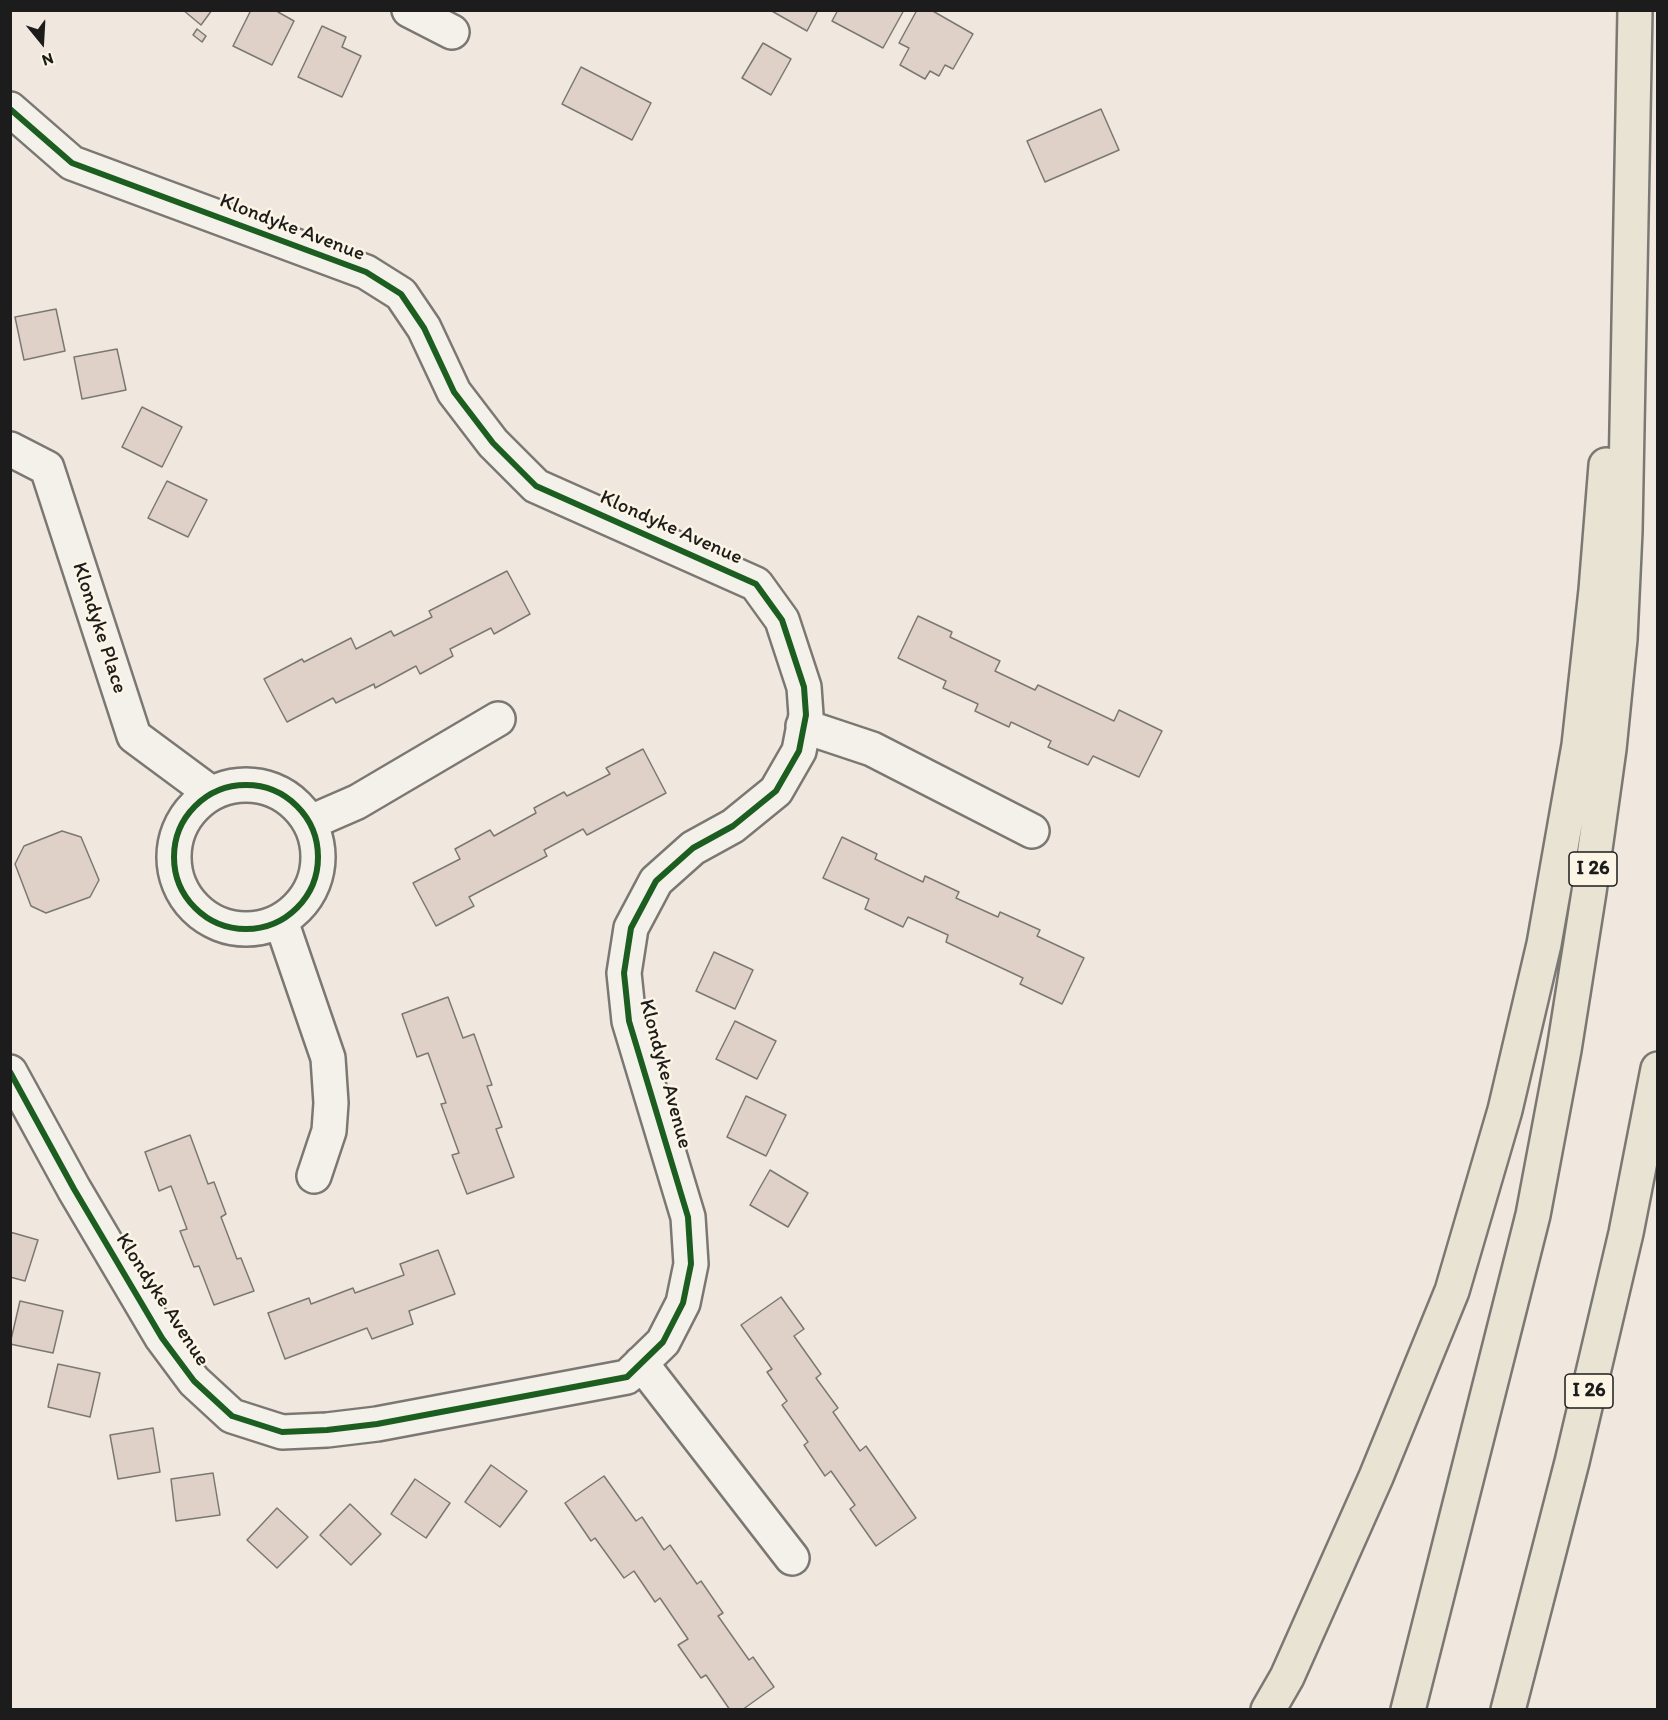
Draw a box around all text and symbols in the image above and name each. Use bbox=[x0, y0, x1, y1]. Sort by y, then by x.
north arrow bbox=[12, 12, 72, 72]
text: N bbox=[40, 49, 56, 70]
street label: Klondyke Avenue bbox=[216, 189, 368, 267]
street label: Klondyke Avenue bbox=[596, 485, 746, 571]
street label: Klondyke Place bbox=[66, 559, 132, 697]
road number: I 26 bbox=[1569, 852, 1617, 886]
street label: Klondyke Avenue bbox=[633, 997, 697, 1151]
street label: Klondyke Avenue bbox=[110, 1229, 214, 1371]
road number: I 26 bbox=[1565, 1374, 1613, 1408]

